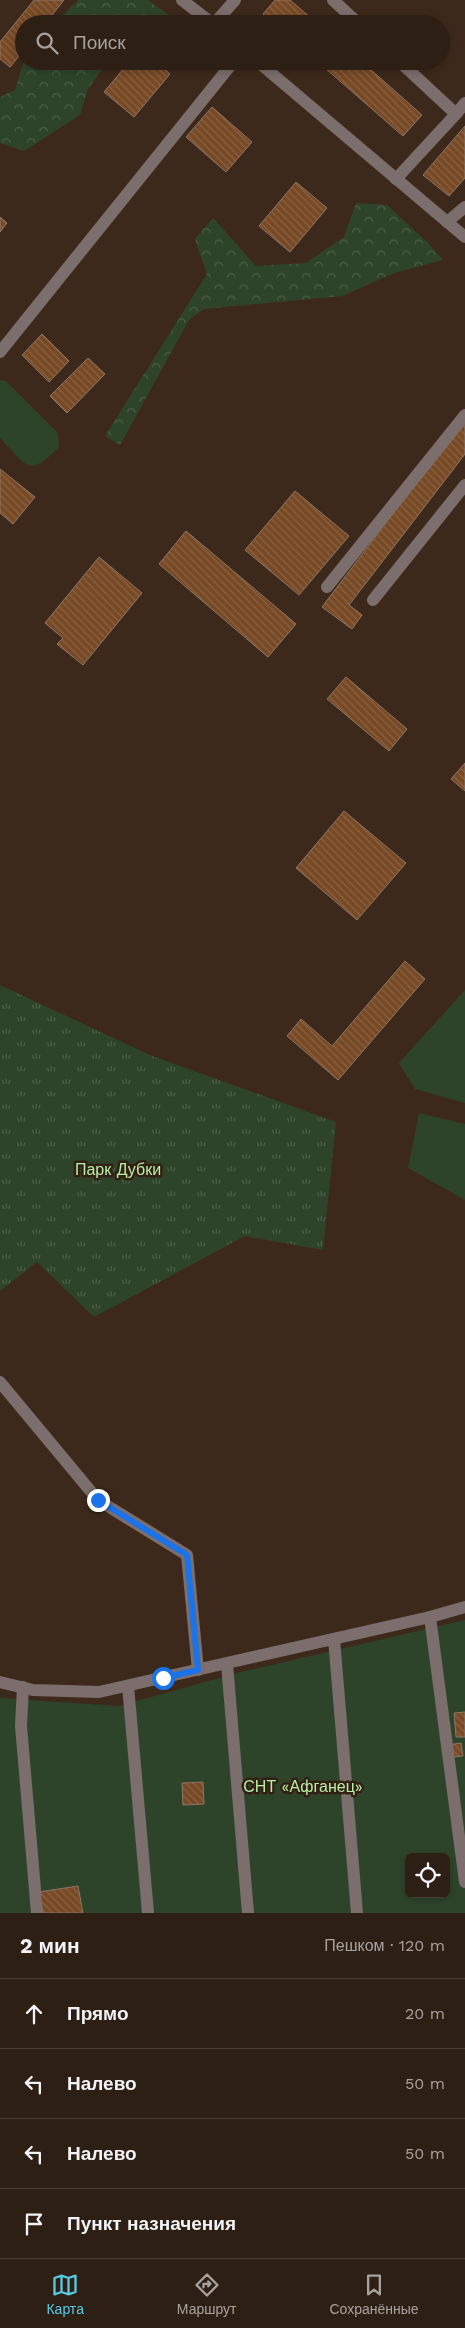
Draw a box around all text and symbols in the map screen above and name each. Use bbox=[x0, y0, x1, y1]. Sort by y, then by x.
search box bbox=[15, 15, 450, 70]
icon: search bbox=[33, 29, 61, 57]
text: Поиск bbox=[73, 31, 126, 54]
park label: Парк Дубки bbox=[75, 1160, 161, 1179]
route end bbox=[87, 1489, 110, 1512]
route start bbox=[152, 1667, 175, 1690]
park label: СНТ «Афганец» bbox=[243, 1777, 363, 1796]
map controls bbox=[405, 1853, 450, 1898]
button: locate bbox=[405, 1853, 450, 1898]
text: 2 мин bbox=[20, 1933, 80, 1958]
text: Пешком · 120 m bbox=[324, 1936, 445, 1955]
icon: ahead bbox=[20, 2000, 48, 2028]
text: Прямо bbox=[67, 2002, 129, 2025]
text: 20 m bbox=[405, 2004, 445, 2023]
icon: left bbox=[20, 2070, 48, 2098]
text: Налево bbox=[67, 2072, 137, 2095]
text: 50 m bbox=[405, 2074, 445, 2093]
icon: left bbox=[20, 2140, 48, 2168]
text: Налево bbox=[67, 2142, 137, 2165]
text: 50 m bbox=[405, 2144, 445, 2163]
icon: arrive bbox=[20, 2210, 48, 2238]
text: Пункт назначения bbox=[67, 2212, 236, 2235]
tab: Карта bbox=[46, 2271, 84, 2317]
tab: Маршрут bbox=[177, 2271, 237, 2317]
tab: Сохранённые bbox=[329, 2271, 419, 2317]

